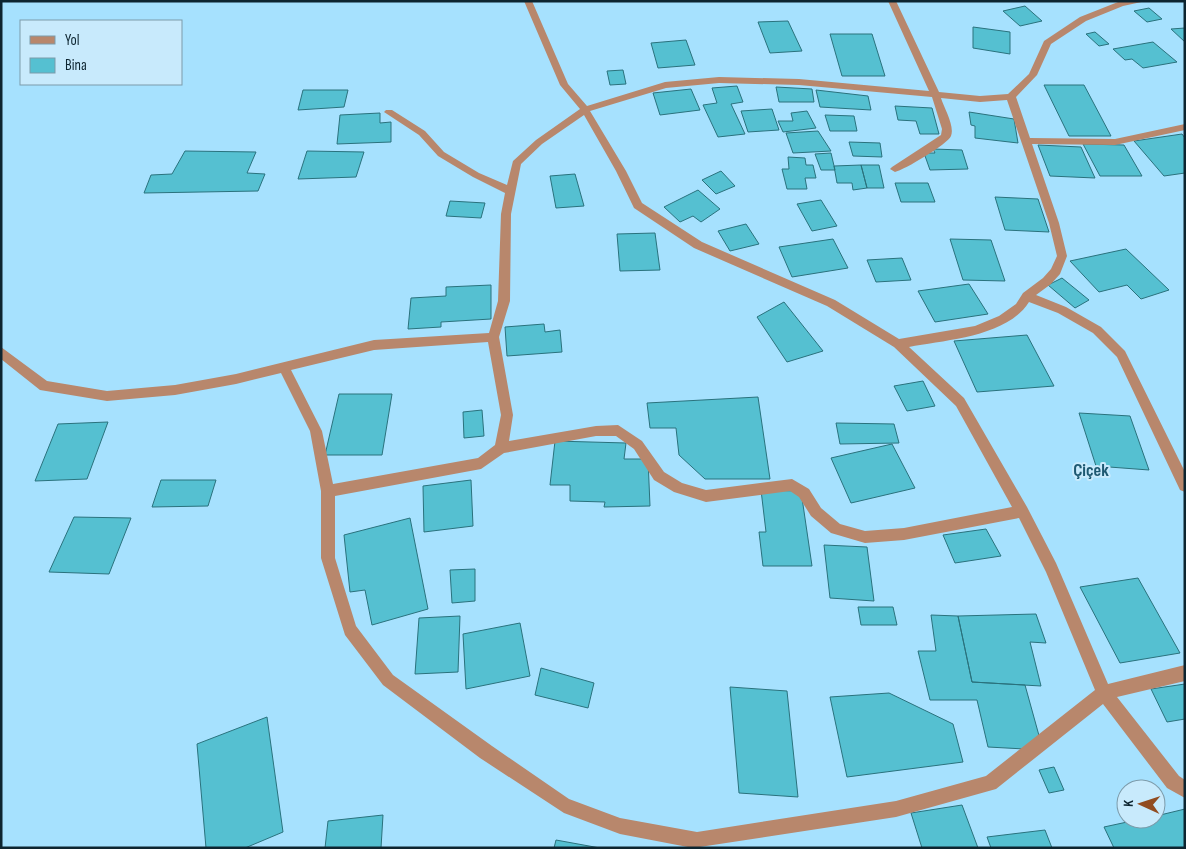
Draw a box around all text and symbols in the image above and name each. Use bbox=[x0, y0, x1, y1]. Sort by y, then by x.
legend bbox=[20, 20, 182, 85]
text: Yol bbox=[65, 31, 80, 50]
text: Bina bbox=[65, 56, 87, 75]
district label: Çiçek bbox=[1073, 460, 1109, 481]
north arrow bbox=[1116, 779, 1166, 829]
text: K bbox=[1120, 799, 1137, 807]

